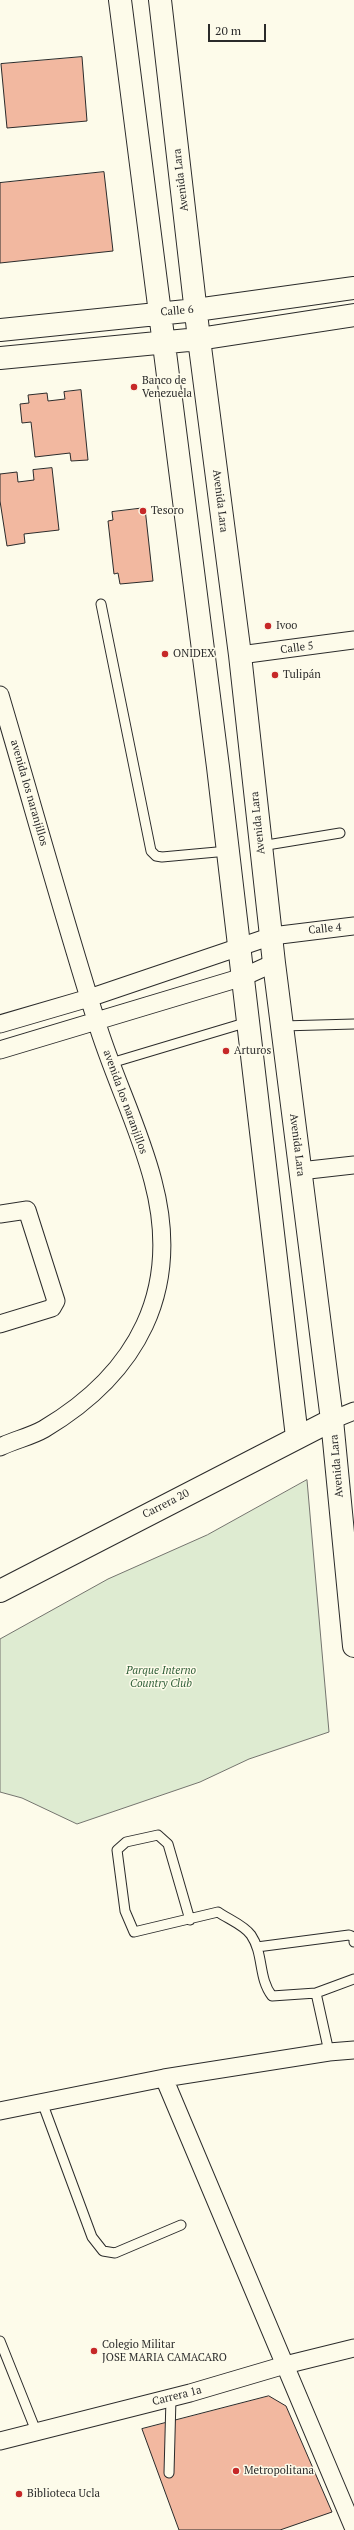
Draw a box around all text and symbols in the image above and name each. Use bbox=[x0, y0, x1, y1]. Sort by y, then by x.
scale bar bbox=[210, 16, 268, 42]
text: 20 m bbox=[215, 23, 241, 38]
street label: Avenida Lara bbox=[171, 148, 191, 212]
street label: Calle 6 bbox=[160, 303, 194, 319]
place label: Banco de Venezuela bbox=[142, 374, 192, 400]
marker: Banco de Venezuela bbox=[129, 382, 139, 392]
street label: Avenida Lara bbox=[210, 469, 230, 533]
place label: Tesoro bbox=[151, 504, 184, 518]
marker: Tesoro bbox=[138, 506, 148, 516]
place label: Ivoo bbox=[276, 619, 297, 633]
marker: Ivoo bbox=[263, 621, 273, 631]
street label: Calle 5 bbox=[280, 639, 314, 657]
place label: ONIDEX bbox=[173, 647, 215, 661]
marker: ONIDEX bbox=[160, 649, 170, 659]
place label: Tulipán bbox=[283, 668, 321, 682]
marker: Tulipán bbox=[270, 670, 280, 680]
street label: avenida los naranjillos bbox=[8, 738, 50, 848]
street label: Avenida Lara bbox=[248, 791, 268, 855]
street label: Calle 4 bbox=[308, 921, 342, 937]
place label: Arturos bbox=[234, 1044, 271, 1058]
marker: Arturos bbox=[221, 1046, 231, 1056]
street label: avenida los naranjillos bbox=[100, 1048, 150, 1156]
street label: Avenida Lara bbox=[287, 1113, 307, 1177]
street label: Avenida Lara bbox=[328, 1434, 346, 1498]
street label: Carrera 20 bbox=[140, 1487, 192, 1521]
park label: Parque Interno Country Club bbox=[126, 1664, 196, 1690]
place label: Colegio Militar JOSE MARIA CAMACARO bbox=[102, 2338, 227, 2364]
marker: Colegio Militar JOSE MARIA CAMACARO bbox=[89, 2346, 99, 2356]
street label: Carrera 1a bbox=[151, 2383, 203, 2409]
place label: Metropolitana bbox=[244, 2464, 314, 2478]
marker: Metropolitana bbox=[231, 2466, 241, 2476]
place label: Biblioteca Ucla bbox=[27, 2487, 100, 2501]
marker: Biblioteca Ucla bbox=[14, 2489, 24, 2499]

